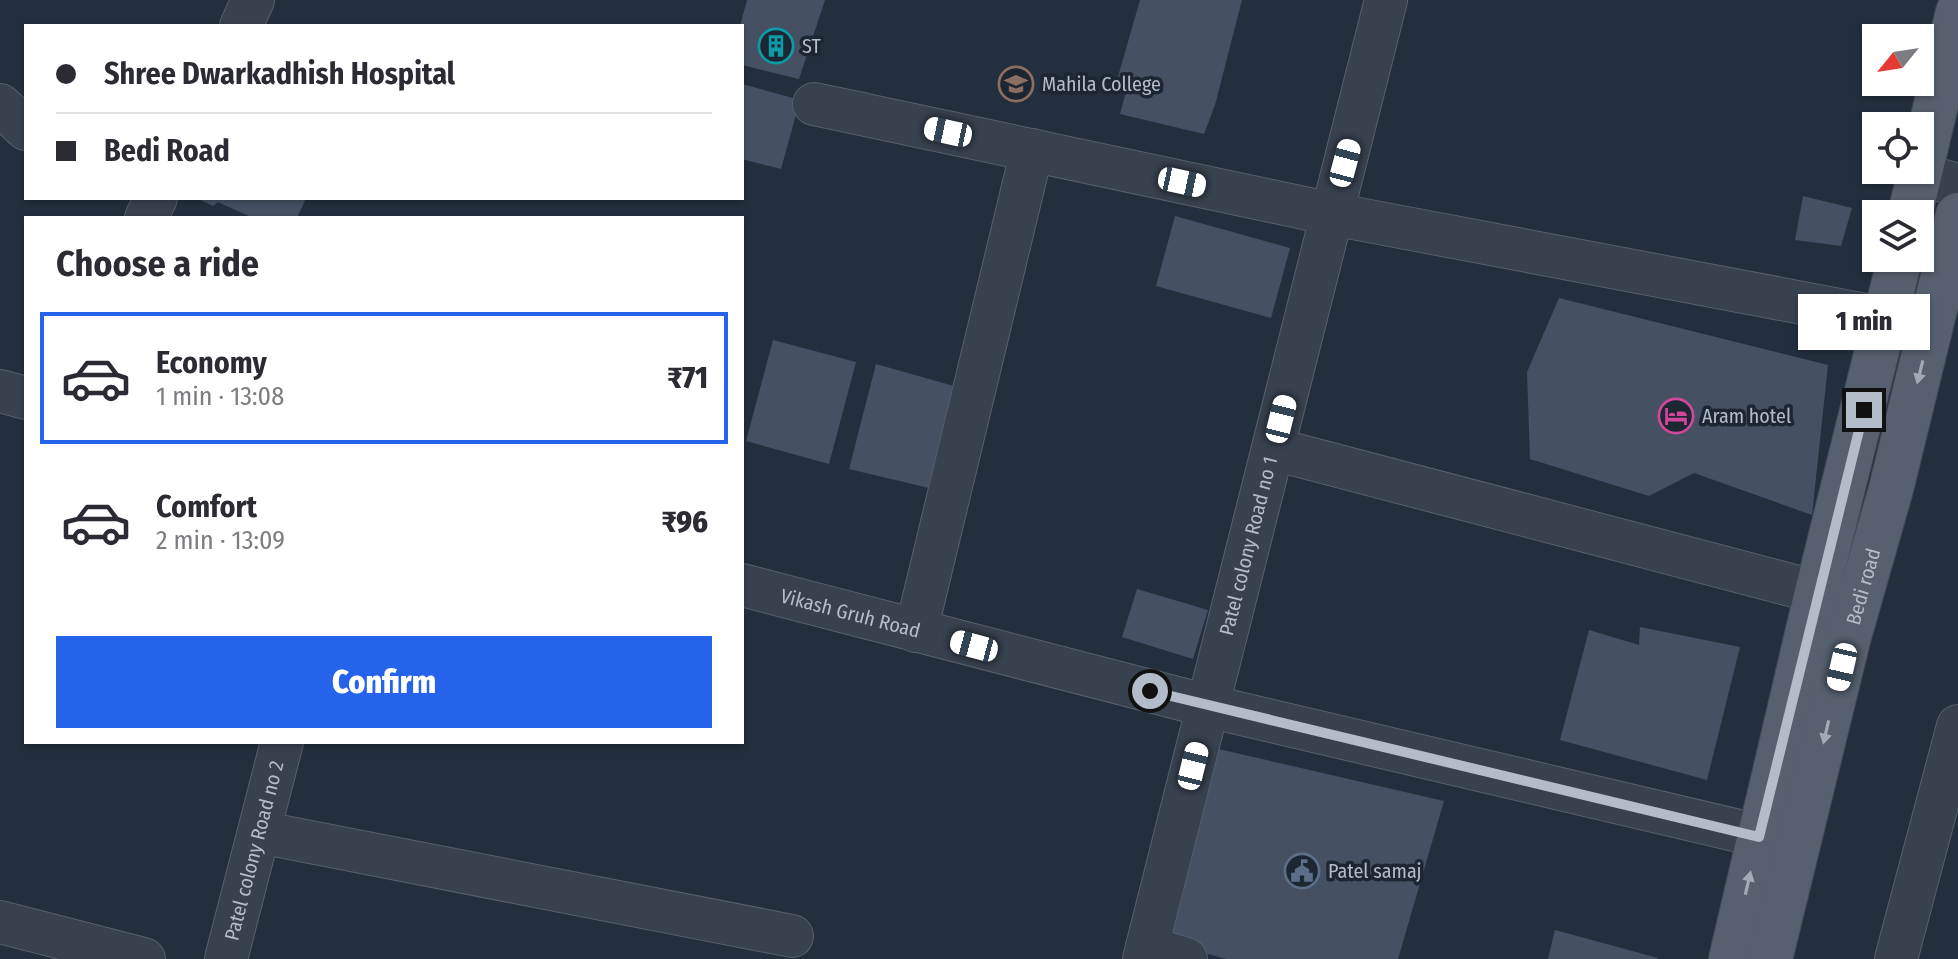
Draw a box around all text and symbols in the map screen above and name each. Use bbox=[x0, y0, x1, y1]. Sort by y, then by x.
north arrow bbox=[1862, 24, 1934, 96]
map controls bbox=[1862, 24, 1934, 272]
building icon: ST bbox=[757, 27, 795, 65]
place label: ST bbox=[802, 34, 821, 58]
text: Shree Dwarkadhish Hospital bbox=[104, 56, 455, 92]
school or university icon: Mahila College bbox=[997, 65, 1035, 103]
place label: Mahila College bbox=[1042, 72, 1161, 96]
button: locate bbox=[1862, 112, 1934, 184]
car bbox=[922, 115, 974, 149]
text: Bedi Road bbox=[104, 133, 230, 169]
car bbox=[1327, 137, 1363, 189]
car bbox=[1156, 165, 1208, 199]
button: layers bbox=[1862, 200, 1934, 272]
text: Choose a ride bbox=[56, 242, 259, 286]
callout: 1 min bbox=[1798, 294, 1930, 350]
text: 1 min bbox=[1836, 306, 1892, 337]
icon: car bbox=[60, 342, 132, 414]
text: Economy bbox=[156, 345, 267, 381]
text: ₹71 bbox=[667, 360, 708, 396]
one-way arrow bbox=[1914, 360, 1926, 385]
text: 1 min · 13:08 bbox=[156, 381, 284, 412]
route end bbox=[1846, 392, 1882, 428]
car bbox=[1264, 393, 1298, 445]
hotel icon: Aram hotel bbox=[1657, 397, 1695, 435]
place label: Aram hotel bbox=[1702, 404, 1791, 428]
street label: Patel colony Road no 1 bbox=[1214, 454, 1282, 638]
icon: car bbox=[60, 486, 132, 558]
text: Comfort bbox=[156, 489, 257, 525]
text: ₹96 bbox=[661, 504, 708, 540]
text: 2 min · 13:09 bbox=[156, 525, 285, 556]
street label: Bedi road bbox=[1841, 545, 1886, 628]
street label: Vikash Gruh Road bbox=[778, 584, 923, 643]
car bbox=[948, 628, 1000, 664]
button: Confirm bbox=[56, 636, 712, 728]
car bbox=[1825, 641, 1859, 693]
route start bbox=[1132, 673, 1168, 709]
one-way arrow bbox=[1820, 720, 1832, 745]
car bbox=[1176, 740, 1210, 792]
street label: Patel colony Road no 2 bbox=[219, 758, 289, 943]
public building icon: Patel samaj bbox=[1283, 852, 1321, 890]
place label: Patel samaj bbox=[1328, 859, 1422, 883]
one-way arrow bbox=[1743, 870, 1755, 895]

